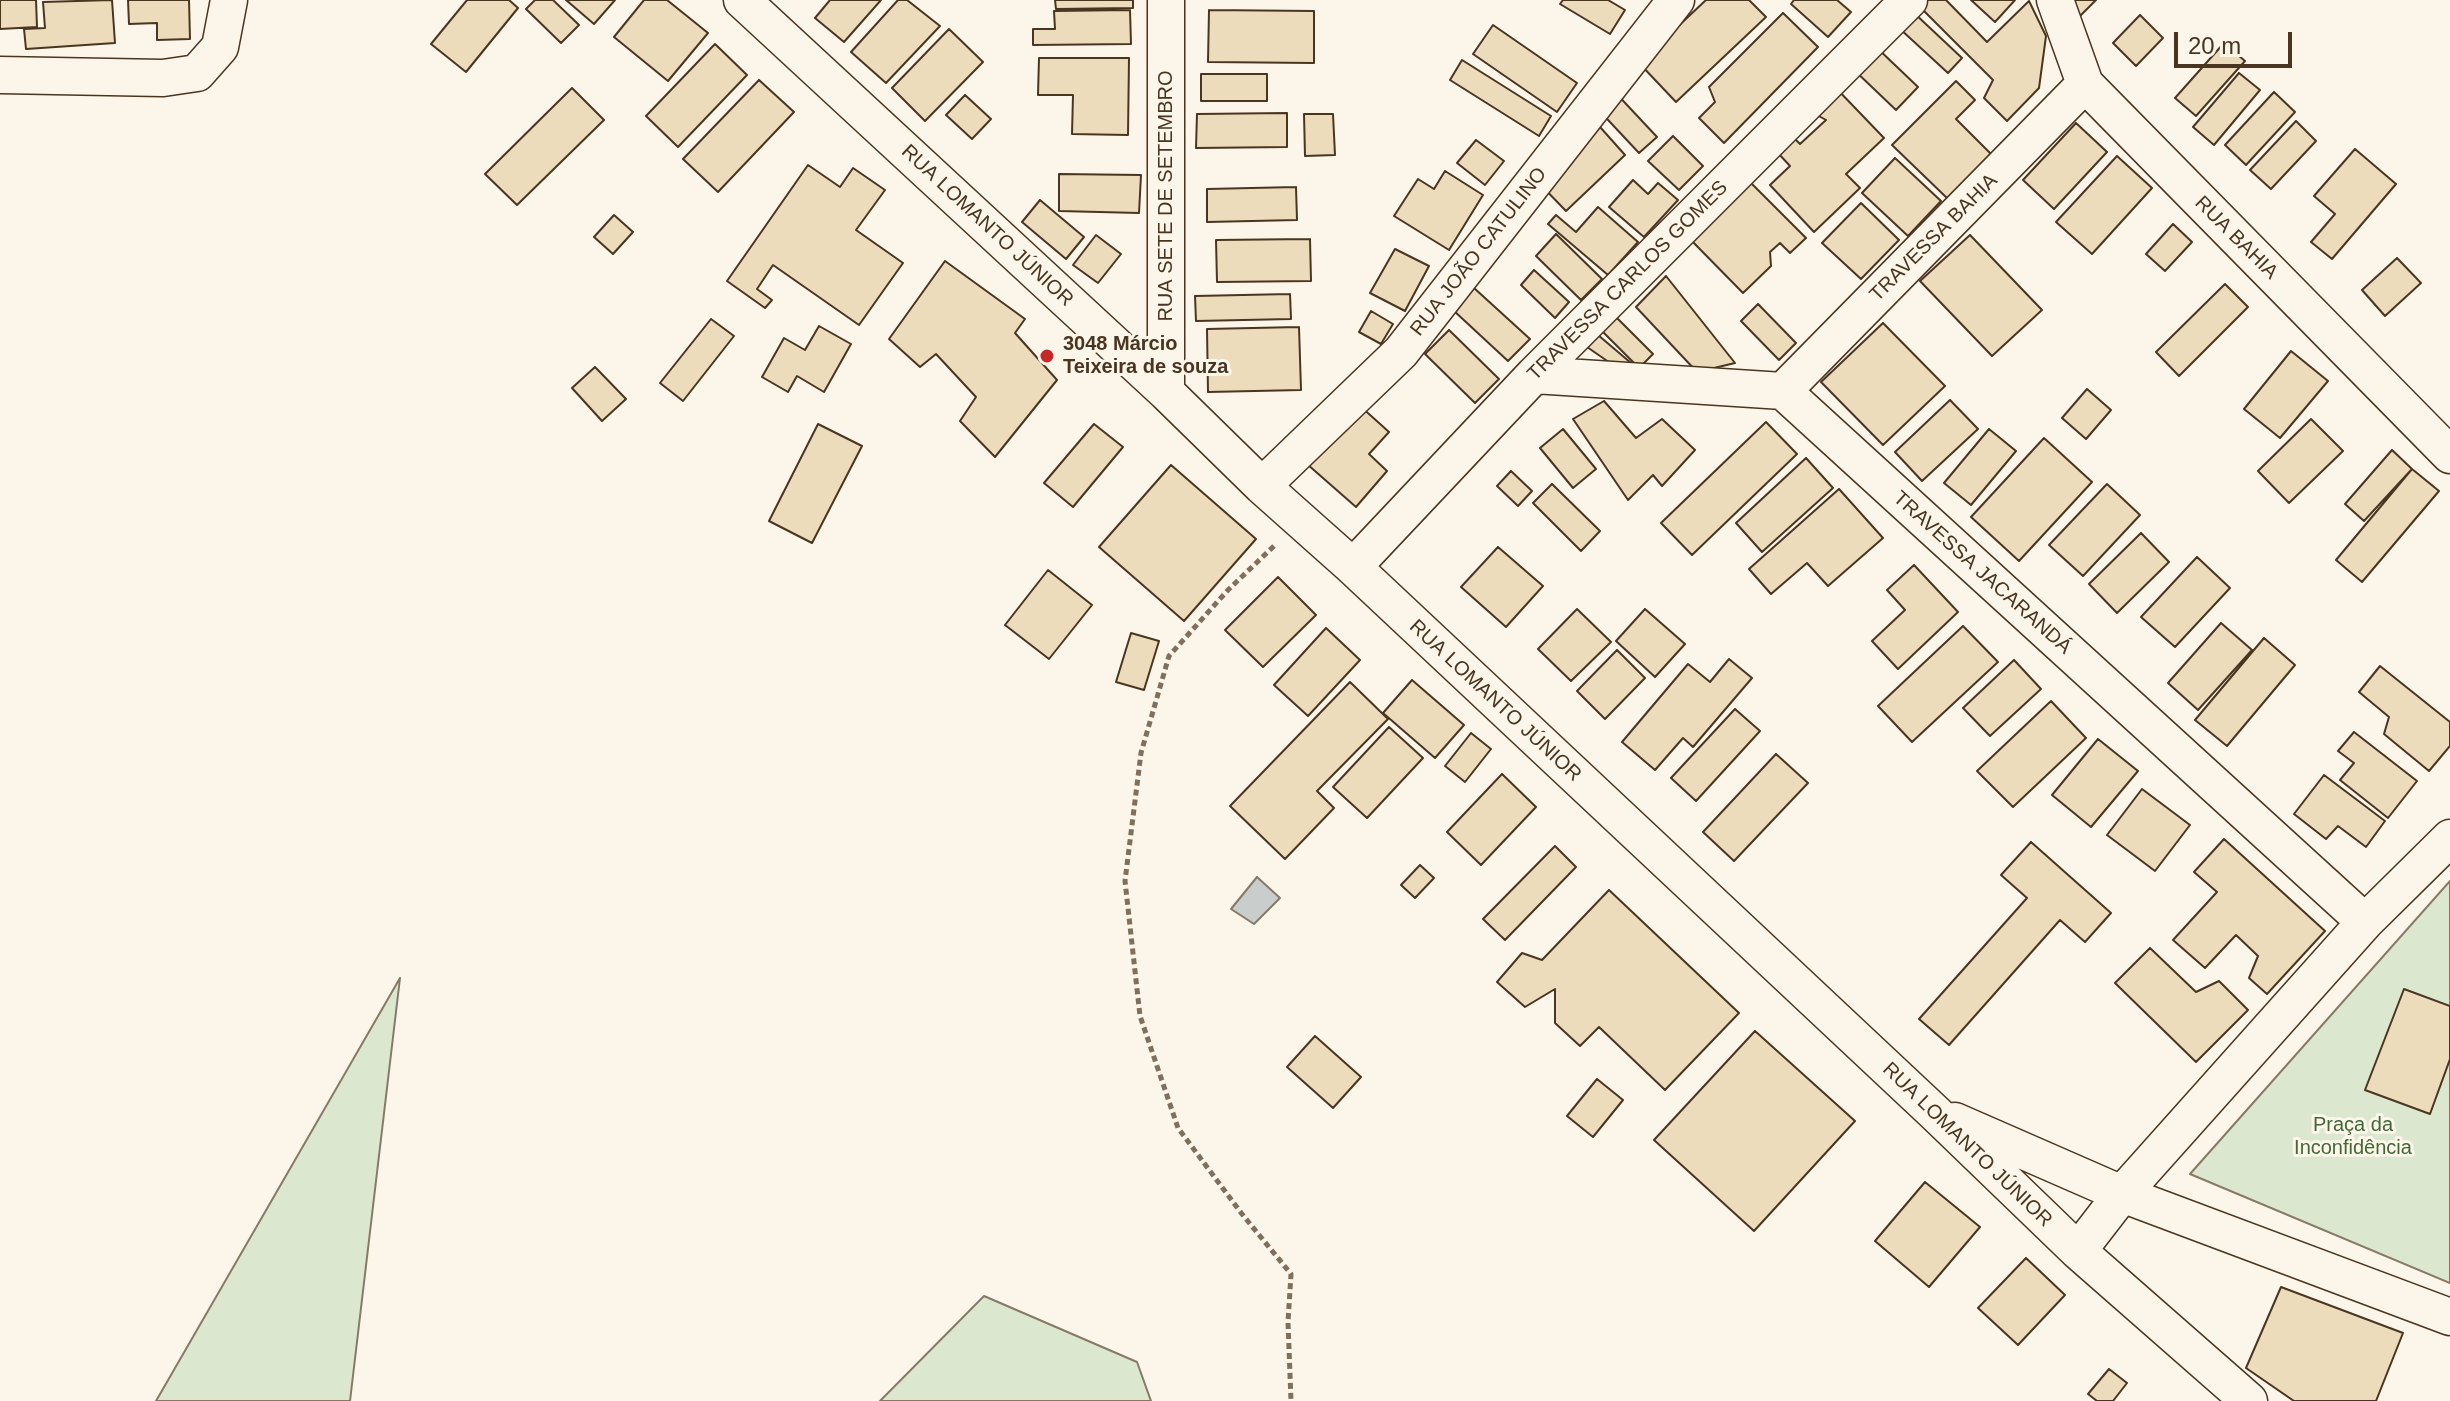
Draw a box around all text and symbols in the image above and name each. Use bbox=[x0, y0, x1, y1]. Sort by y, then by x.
scale bar bbox=[2178, 16, 2296, 66]
text: 20 m bbox=[2188, 32, 2241, 59]
street label: RUA SETE DE SETEMBRO bbox=[1154, 70, 1178, 322]
street label: RUA LOMANTO JÚNIOR bbox=[896, 140, 1078, 312]
street label: RUA JOÃO CATULINO bbox=[1406, 163, 1552, 341]
street label: TRAVESSA BAHIA bbox=[1865, 169, 2003, 307]
street label: TRAVESSA CARLOS GOMES bbox=[1523, 176, 1733, 386]
street label: RUA BAHIA bbox=[2189, 191, 2283, 285]
place label: 3048 Márcio Teixeira de souza bbox=[1063, 332, 1228, 379]
marker: 3048 Márcio Teixeira de souza bbox=[1038, 347, 1056, 365]
street label: TRAVESSA JACARANDÁ bbox=[1888, 486, 2076, 660]
street label: RUA LOMANTO JÚNIOR bbox=[1404, 615, 1586, 787]
street label: RUA LOMANTO JÚNIOR bbox=[1877, 1058, 2057, 1232]
park label: Praça da Inconfidência bbox=[2294, 1113, 2412, 1160]

